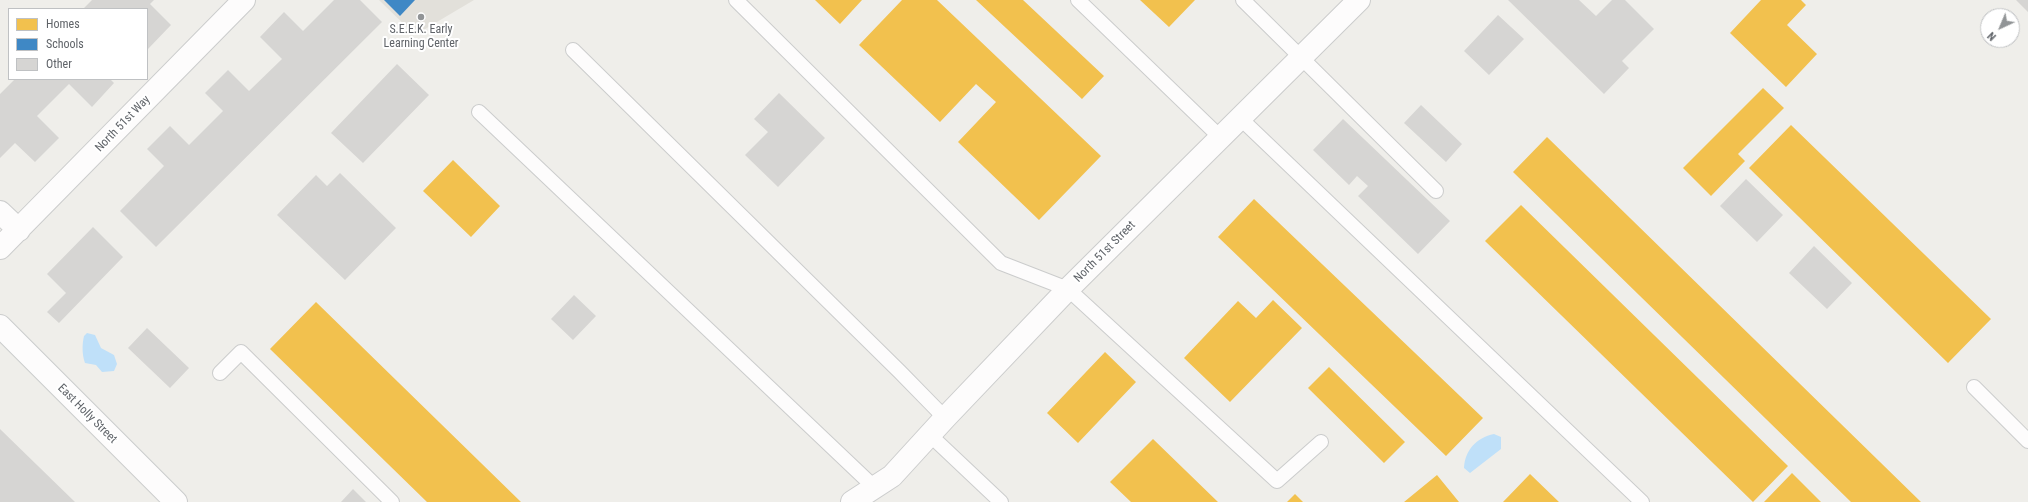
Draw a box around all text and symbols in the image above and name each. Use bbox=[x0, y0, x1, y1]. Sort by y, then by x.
legend bbox=[8, 8, 148, 80]
north arrow bbox=[1980, 8, 2020, 48]
marker: S.E.E.K. Early Learning Center bbox=[416, 12, 426, 22]
text: Homes bbox=[46, 17, 80, 31]
place label: S.E.E.K. Early Learning Center bbox=[384, 23, 458, 51]
text: N bbox=[1985, 29, 1999, 43]
text: Schools bbox=[46, 37, 84, 51]
text: Other bbox=[46, 57, 72, 71]
street label: North 51st Way bbox=[93, 93, 153, 155]
street label: North 51st Street bbox=[1071, 218, 1139, 286]
street label: East Holly Street bbox=[54, 381, 120, 447]

